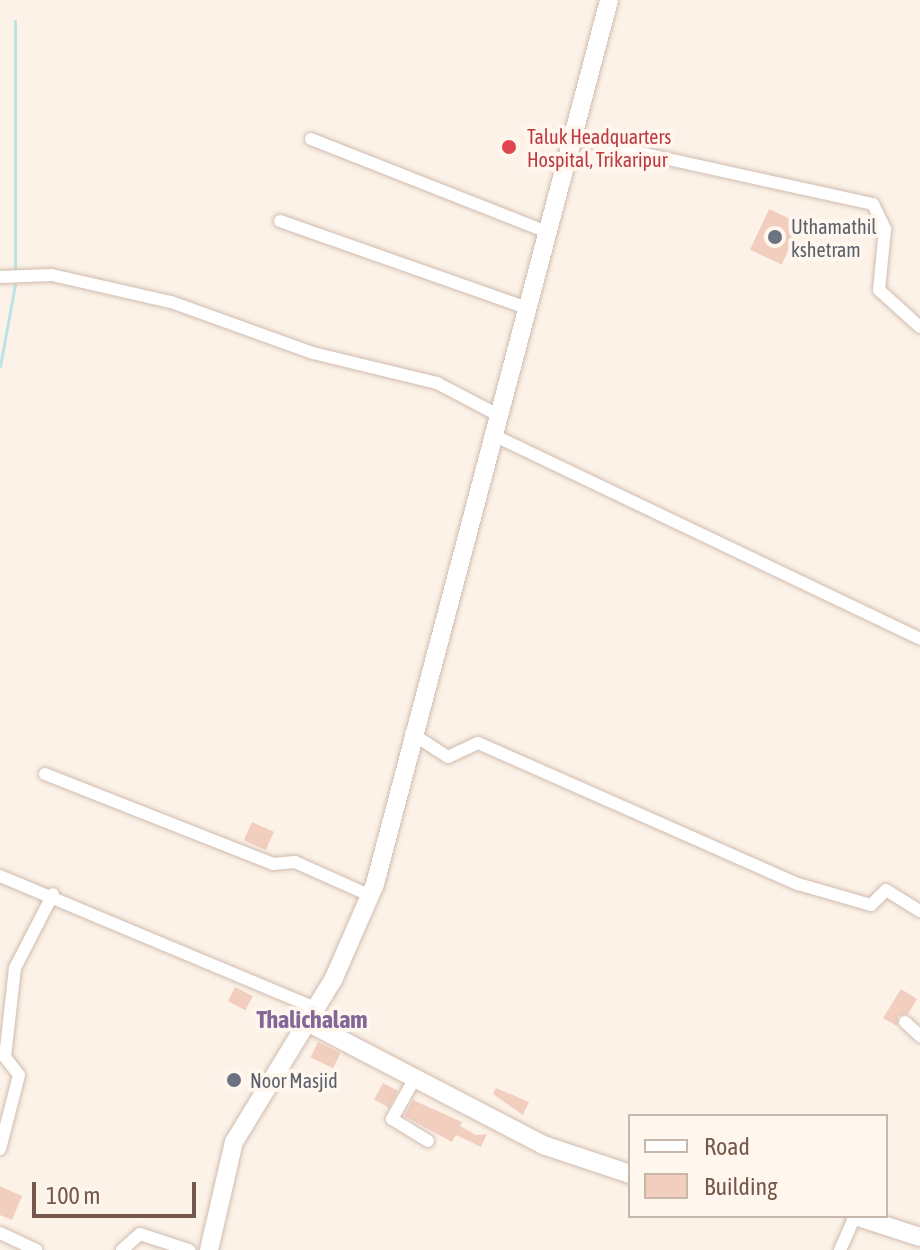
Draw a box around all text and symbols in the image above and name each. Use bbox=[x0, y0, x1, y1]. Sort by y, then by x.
place label: Taluk Headquarters Hospital, Trikaripur bbox=[527, 124, 671, 171]
marker: Taluk Headquarters Hospital, Trikaripur bbox=[498, 136, 520, 158]
place label: Uthamathil kshetram bbox=[791, 214, 877, 261]
marker: Uthamathil kshetram bbox=[766, 228, 784, 246]
district label: Thalichalam bbox=[256, 1006, 368, 1034]
place label: Noor Masjid bbox=[250, 1068, 338, 1092]
marker: Noor Masjid bbox=[225, 1071, 243, 1089]
legend bbox=[628, 1114, 888, 1218]
text: Road bbox=[704, 1133, 750, 1160]
scale bar bbox=[36, 1166, 200, 1216]
text: Building bbox=[704, 1173, 777, 1200]
text: 100 m bbox=[46, 1182, 100, 1209]

